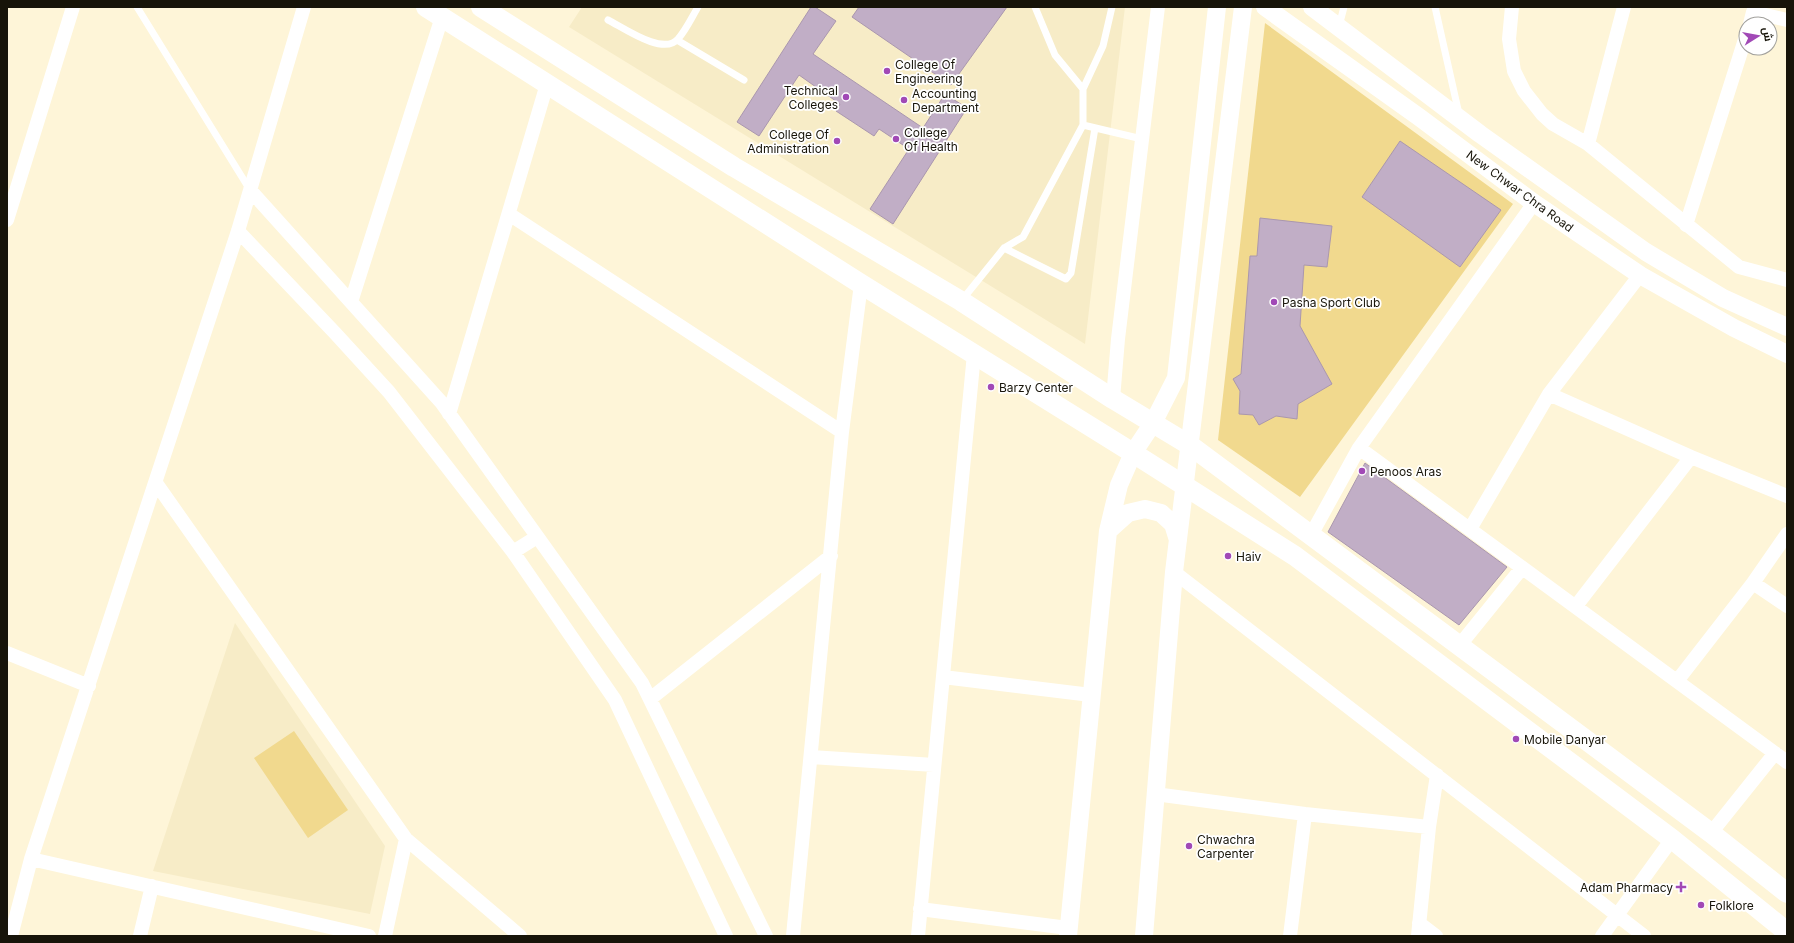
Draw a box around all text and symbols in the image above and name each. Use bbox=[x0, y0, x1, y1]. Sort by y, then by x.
north arrow bbox=[1738, 16, 1778, 56]
text: ش bbox=[1760, 26, 1776, 42]
place label: College Of Engineering bbox=[895, 57, 963, 86]
marker: College Of Engineering bbox=[882, 66, 892, 76]
place label: Technical Colleges bbox=[784, 83, 838, 112]
place label: Accounting Department bbox=[912, 86, 979, 115]
marker: Technical Colleges bbox=[841, 92, 851, 102]
marker: Accounting Department bbox=[899, 95, 909, 105]
place label: College Of Health bbox=[904, 125, 958, 154]
place label: College Of Administration bbox=[747, 127, 830, 156]
marker: College Of Health bbox=[891, 134, 901, 144]
marker: College Of Administration bbox=[832, 136, 842, 146]
street label: New Chwar Chra Road bbox=[1464, 147, 1576, 235]
place label: Pasha Sport Club bbox=[1282, 295, 1380, 310]
marker: Pasha Sport Club bbox=[1269, 297, 1279, 307]
place label: Barzy Center bbox=[999, 380, 1074, 395]
marker: Barzy Center bbox=[986, 382, 996, 392]
place label: Penoos Aras bbox=[1370, 464, 1442, 479]
marker: Penoos Aras bbox=[1357, 466, 1367, 476]
place label: Haiv bbox=[1236, 549, 1262, 564]
marker: Haiv bbox=[1223, 551, 1233, 561]
place label: Mobile Danyar bbox=[1524, 732, 1606, 747]
marker: Mobile Danyar bbox=[1511, 734, 1521, 744]
place label: Chwachra Carpenter bbox=[1197, 832, 1255, 861]
marker: Chwachra Carpenter bbox=[1184, 841, 1194, 851]
place label: Adam Pharmacy bbox=[1580, 880, 1673, 895]
marker: Adam Pharmacy bbox=[1676, 882, 1686, 892]
place label: Folklore bbox=[1709, 898, 1754, 913]
marker: Folklore bbox=[1696, 900, 1706, 910]

